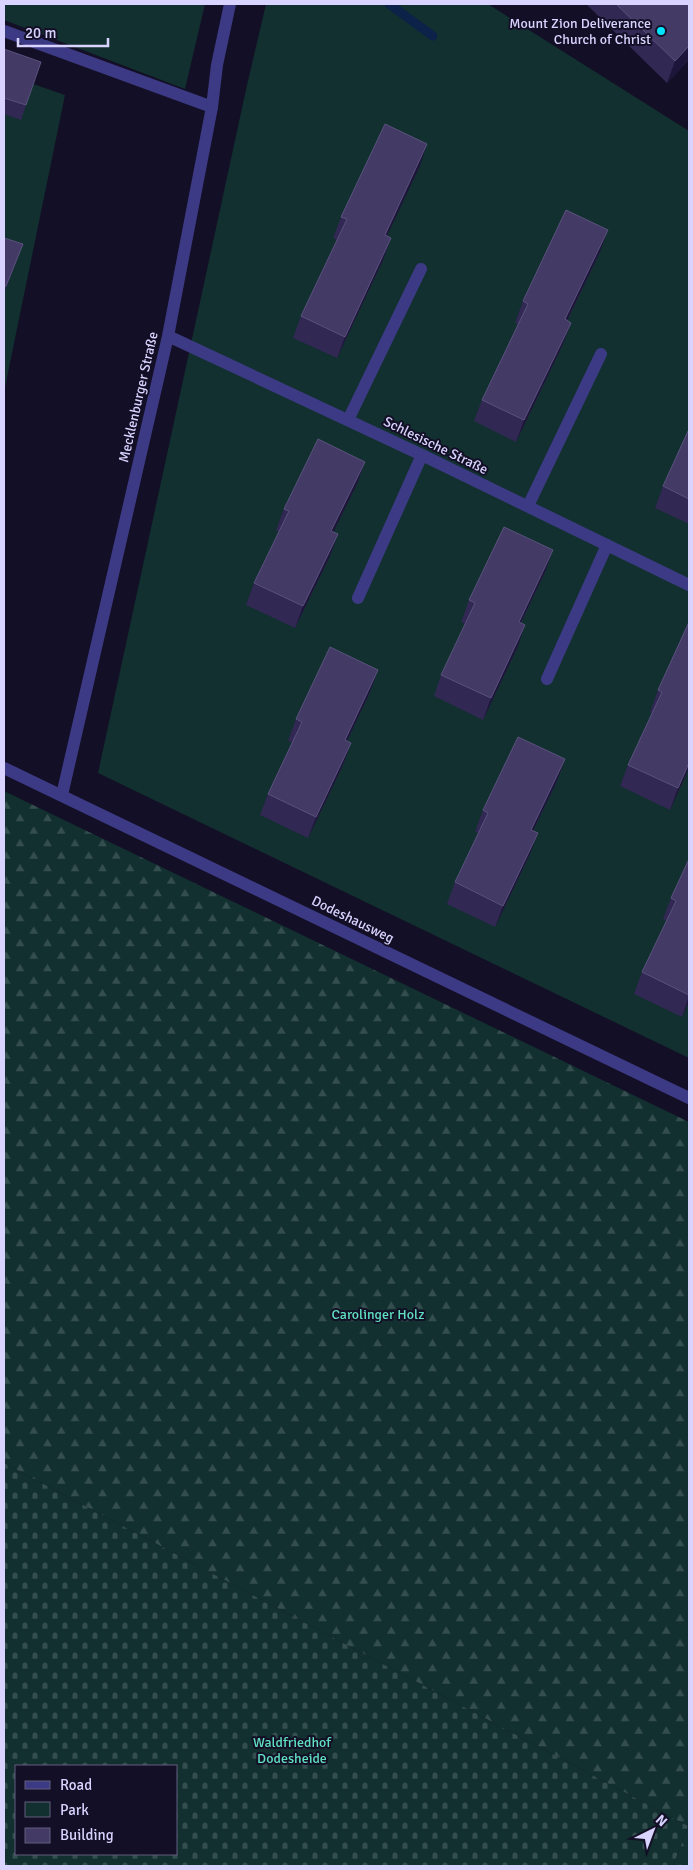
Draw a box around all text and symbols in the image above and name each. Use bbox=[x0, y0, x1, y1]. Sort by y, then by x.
scale bar bbox=[18, 15, 108, 47]
place label: Mount Zion Deliverance Church of Christ bbox=[509, 15, 651, 48]
text: 20 m bbox=[25, 24, 56, 42]
marker: Mount Zion Deliverance Church of Christ bbox=[655, 25, 667, 37]
street label: Mecklenburger Straße bbox=[115, 330, 162, 464]
street label: Schlesische Straße bbox=[381, 413, 491, 478]
street label: Dodeshausweg bbox=[309, 892, 397, 947]
park label: Carolinger Holz bbox=[331, 1306, 425, 1323]
park label: Waldfriedhof Dodesheide bbox=[253, 1734, 332, 1767]
legend bbox=[15, 1765, 178, 1855]
text: Road bbox=[60, 1776, 92, 1794]
text: Park bbox=[60, 1801, 89, 1819]
north arrow bbox=[628, 1805, 678, 1855]
text: N bbox=[652, 1811, 671, 1830]
text: Building bbox=[60, 1826, 114, 1844]

